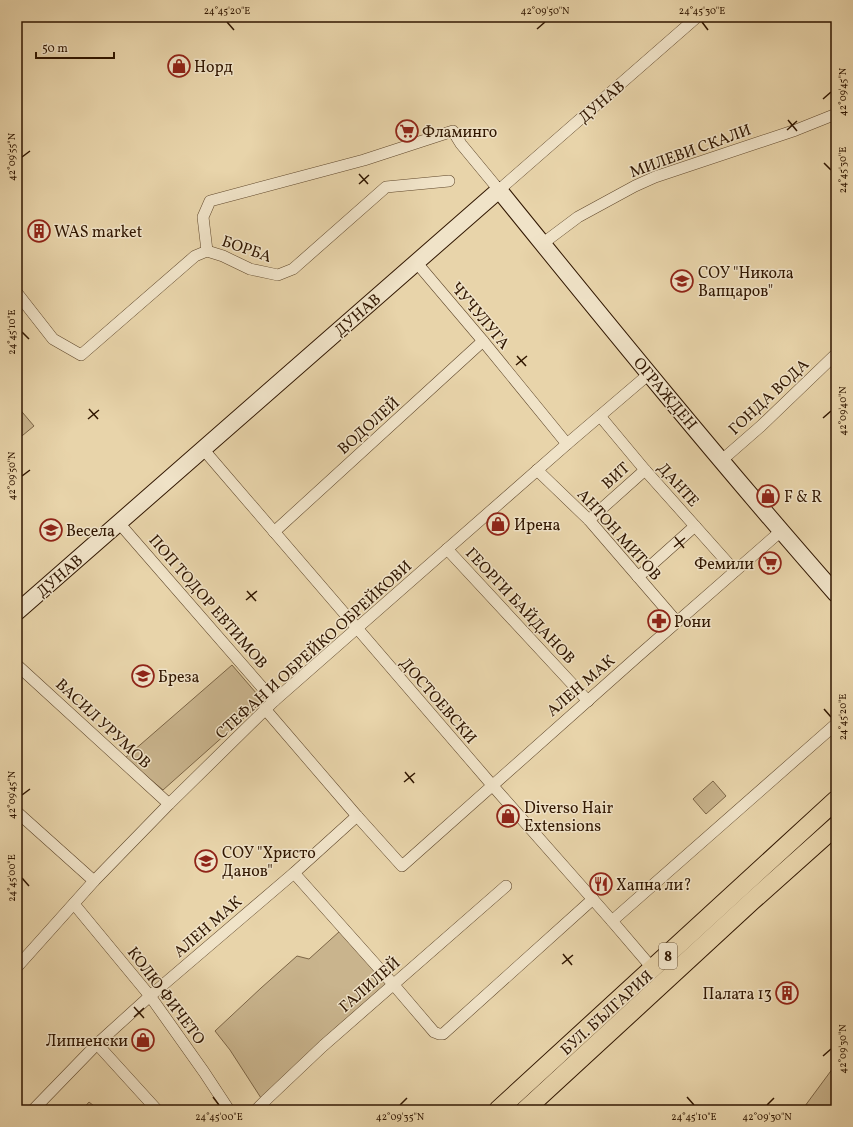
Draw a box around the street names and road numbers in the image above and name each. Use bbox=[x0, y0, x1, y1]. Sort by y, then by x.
street label: ДУНАВ bbox=[574, 76, 630, 129]
street label: МИЛЕВИ СКАЛИ bbox=[627, 120, 755, 184]
street label: БОРБА bbox=[218, 231, 274, 269]
street label: ЧУЧУЛУГА bbox=[445, 278, 514, 355]
street label: ДУНАВ bbox=[330, 289, 386, 342]
street label: ОГРАЖДЕН bbox=[627, 353, 701, 435]
street label: ГОНДА ВОДА bbox=[724, 354, 814, 441]
street label: ВОДОЛЕЙ bbox=[334, 393, 405, 460]
street label: ВИТ bbox=[597, 458, 635, 495]
street label: ДАНТЕ bbox=[652, 458, 703, 512]
street label: АНТОН МИТОВ bbox=[571, 485, 666, 586]
street label: ПОП ТОДОР ЕВТИМОВ bbox=[143, 531, 272, 674]
street label: ГЕОРГИ БАЙДАНОВ bbox=[460, 543, 580, 670]
street label: ДУНАВ bbox=[32, 550, 88, 603]
street label: СТЕФАН И ОБРЕЙКО ОБРЕЙКОВИ bbox=[211, 556, 417, 745]
street label: АЛЕН МАК bbox=[542, 651, 620, 722]
street label: ДОСТОЕВСКИ bbox=[394, 653, 481, 749]
street label: ВАСИЛ УРУМОВ bbox=[50, 674, 155, 775]
street label: АЛЕН МАК bbox=[169, 892, 247, 963]
street label: КОЛЮ ФИЧЕТО bbox=[121, 943, 210, 1050]
road number: 8 bbox=[659, 943, 677, 969]
street label: ГАЛИЛЕЙ bbox=[335, 953, 406, 1018]
street label: БУЛ. БЪЛГАРИЯ bbox=[556, 966, 659, 1061]

